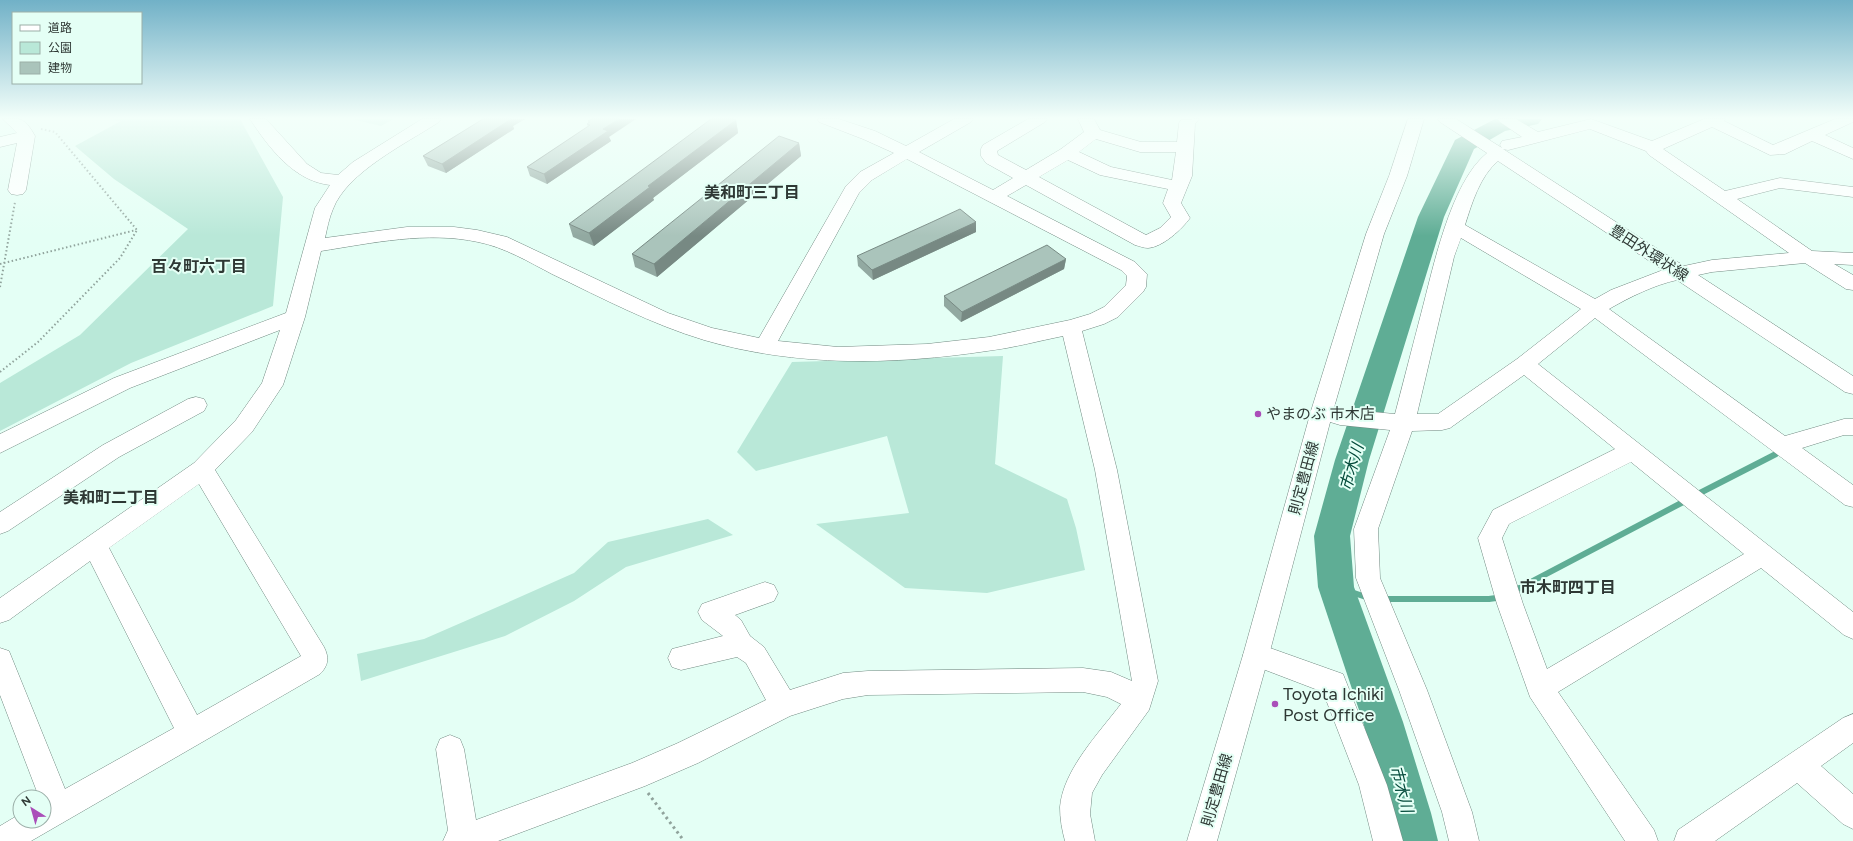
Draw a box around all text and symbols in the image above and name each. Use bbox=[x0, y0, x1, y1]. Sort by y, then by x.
legend bbox=[12, 12, 142, 84]
text: 道路 bbox=[48, 21, 72, 35]
text: 公園 bbox=[48, 41, 72, 55]
text: 建物 bbox=[48, 61, 72, 75]
district label: 美和町三丁目 bbox=[704, 183, 800, 202]
street label: 豊田外環状線 bbox=[1606, 221, 1692, 285]
district label: 百々町六丁目 bbox=[151, 257, 247, 276]
place label: やまのぶ 市木店 bbox=[1266, 405, 1375, 423]
marker: やまのぶ 市木店 bbox=[1253, 409, 1263, 419]
street label: 則定豊田線 bbox=[1286, 439, 1322, 517]
water label: 市木川 bbox=[1336, 440, 1368, 493]
district label: 美和町二丁目 bbox=[63, 488, 159, 507]
district label: 市木町四丁目 bbox=[1520, 578, 1616, 597]
place label: Toyota Ichiki Post Office bbox=[1283, 683, 1384, 726]
marker: Toyota Ichiki Post Office bbox=[1270, 699, 1280, 709]
street label: 則定豊田線 bbox=[1198, 751, 1236, 829]
water label: 市木川 bbox=[1386, 763, 1417, 817]
north arrow bbox=[12, 789, 52, 829]
text: N bbox=[19, 794, 34, 809]

